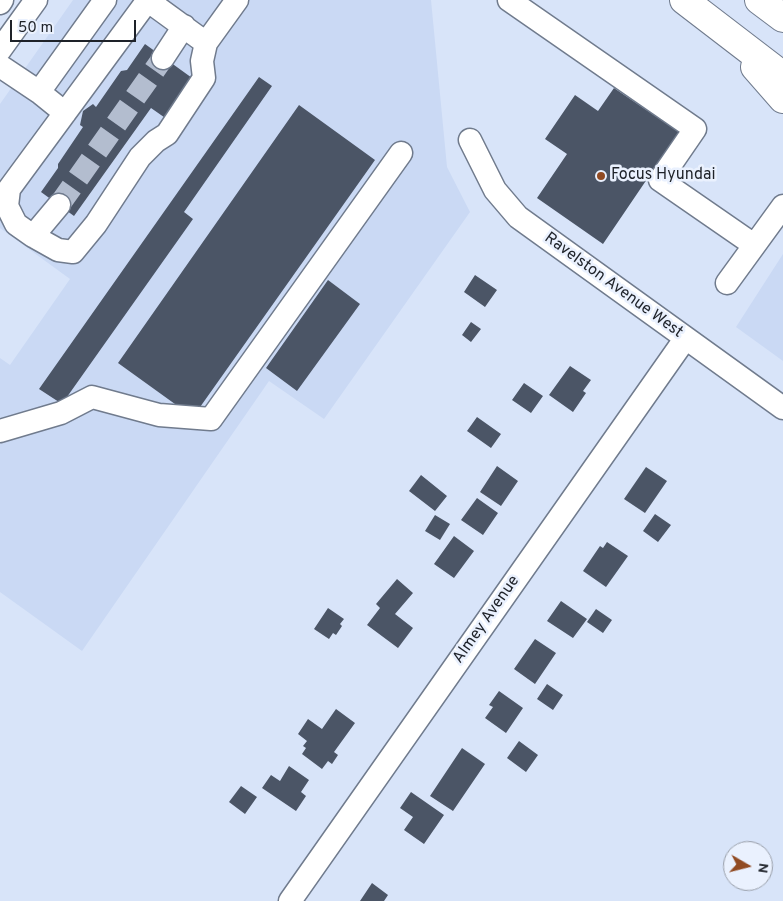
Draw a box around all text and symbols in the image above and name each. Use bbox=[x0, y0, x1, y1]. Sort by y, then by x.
scale bar bbox=[12, 10, 139, 42]
text: 50 m bbox=[18, 19, 53, 38]
place label: Focus Hyundai bbox=[611, 166, 716, 186]
marker: Focus Hyundai bbox=[595, 170, 607, 182]
street label: Ravelston Avenue West bbox=[540, 229, 686, 343]
street label: Almey Avenue bbox=[450, 572, 524, 668]
north arrow bbox=[723, 841, 773, 891]
text: N bbox=[753, 862, 771, 874]

